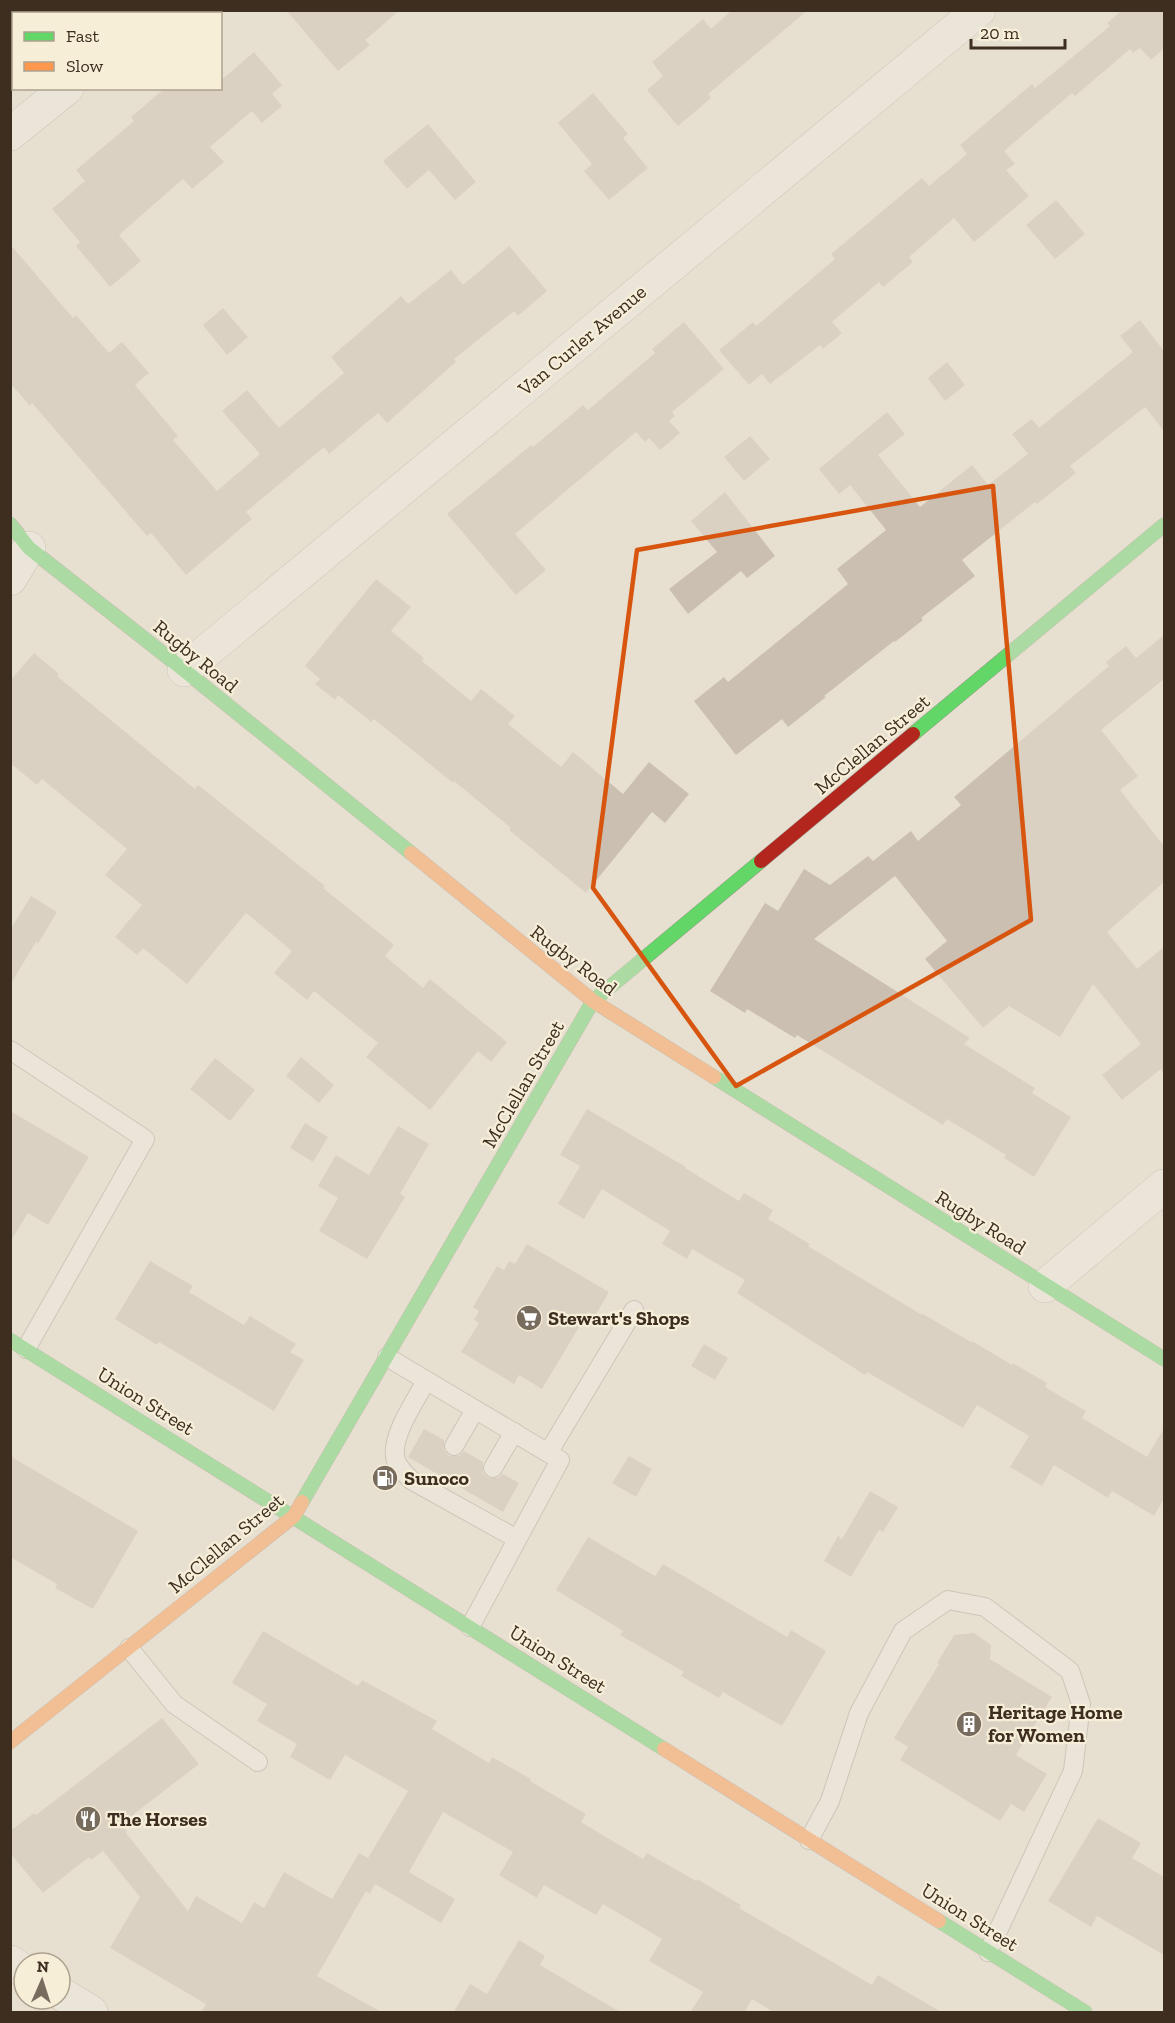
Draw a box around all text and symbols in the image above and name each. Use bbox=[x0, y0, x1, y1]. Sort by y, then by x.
legend bbox=[12, 12, 222, 90]
scale bar bbox=[971, 12, 1066, 50]
text: 20 m bbox=[980, 22, 1020, 44]
text: Fast bbox=[66, 25, 99, 47]
text: Slow bbox=[66, 55, 103, 77]
street label: Van Curler Avenue bbox=[512, 279, 651, 401]
street label: Rugby Road bbox=[149, 615, 243, 697]
street label: McClellan Street bbox=[809, 688, 935, 799]
street label: Rugby Road bbox=[526, 920, 622, 1000]
street label: McClellan Street bbox=[477, 1016, 569, 1152]
street label: Rugby Road bbox=[931, 1185, 1031, 1259]
supermarket icon: Stewart's Shops bbox=[514, 1303, 544, 1333]
place label: Stewart's Shops bbox=[548, 1306, 690, 1330]
street label: Union Street bbox=[93, 1362, 199, 1441]
fuel station icon: Sunoco bbox=[370, 1463, 400, 1493]
place label: Sunoco bbox=[404, 1466, 470, 1490]
street label: McClellan Street bbox=[163, 1487, 289, 1598]
street label: Union Street bbox=[505, 1620, 611, 1699]
place label: Heritage Home for Women bbox=[988, 1700, 1123, 1747]
building icon: Heritage Home for Women bbox=[954, 1709, 984, 1739]
restaurant icon: The Horses bbox=[73, 1804, 103, 1834]
place label: The Horses bbox=[107, 1807, 207, 1831]
street label: Union Street bbox=[917, 1878, 1023, 1957]
north arrow bbox=[12, 1951, 72, 2011]
text: N bbox=[36, 1957, 49, 1976]

